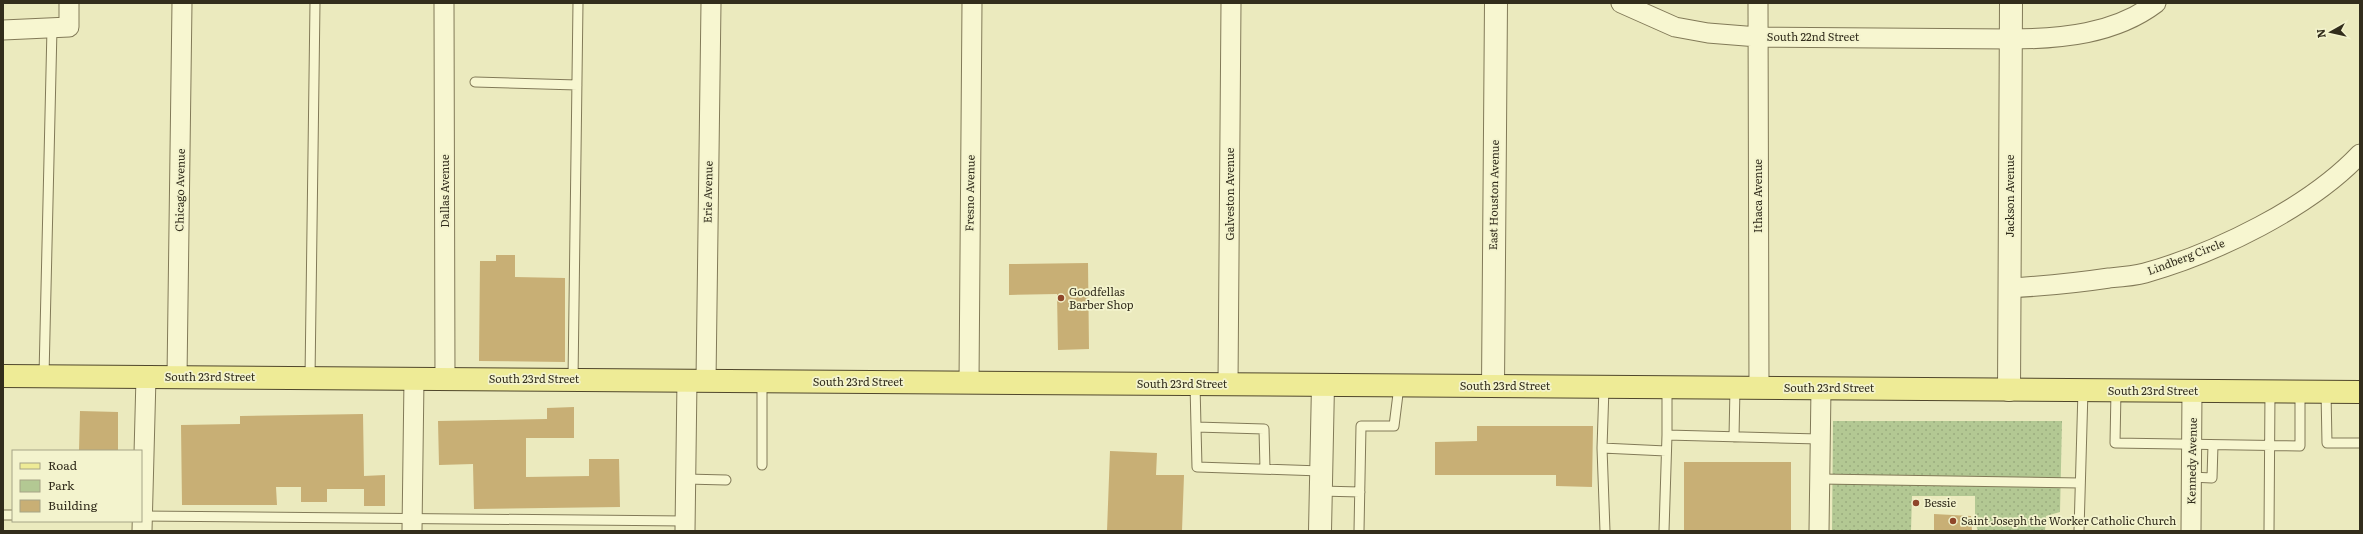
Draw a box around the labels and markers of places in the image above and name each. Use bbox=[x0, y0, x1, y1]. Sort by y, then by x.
place label: Goodfellas Barber Shop bbox=[1069, 283, 1134, 312]
marker: Goodfellas Barber Shop bbox=[1056, 293, 1066, 303]
place label: Bessie bbox=[1924, 494, 1956, 510]
marker: Bessie bbox=[1911, 498, 1921, 508]
place label: Saint Joseph the Worker Catholic Church bbox=[1961, 512, 2176, 528]
marker: Saint Joseph the Worker Catholic Church bbox=[1948, 516, 1958, 526]

